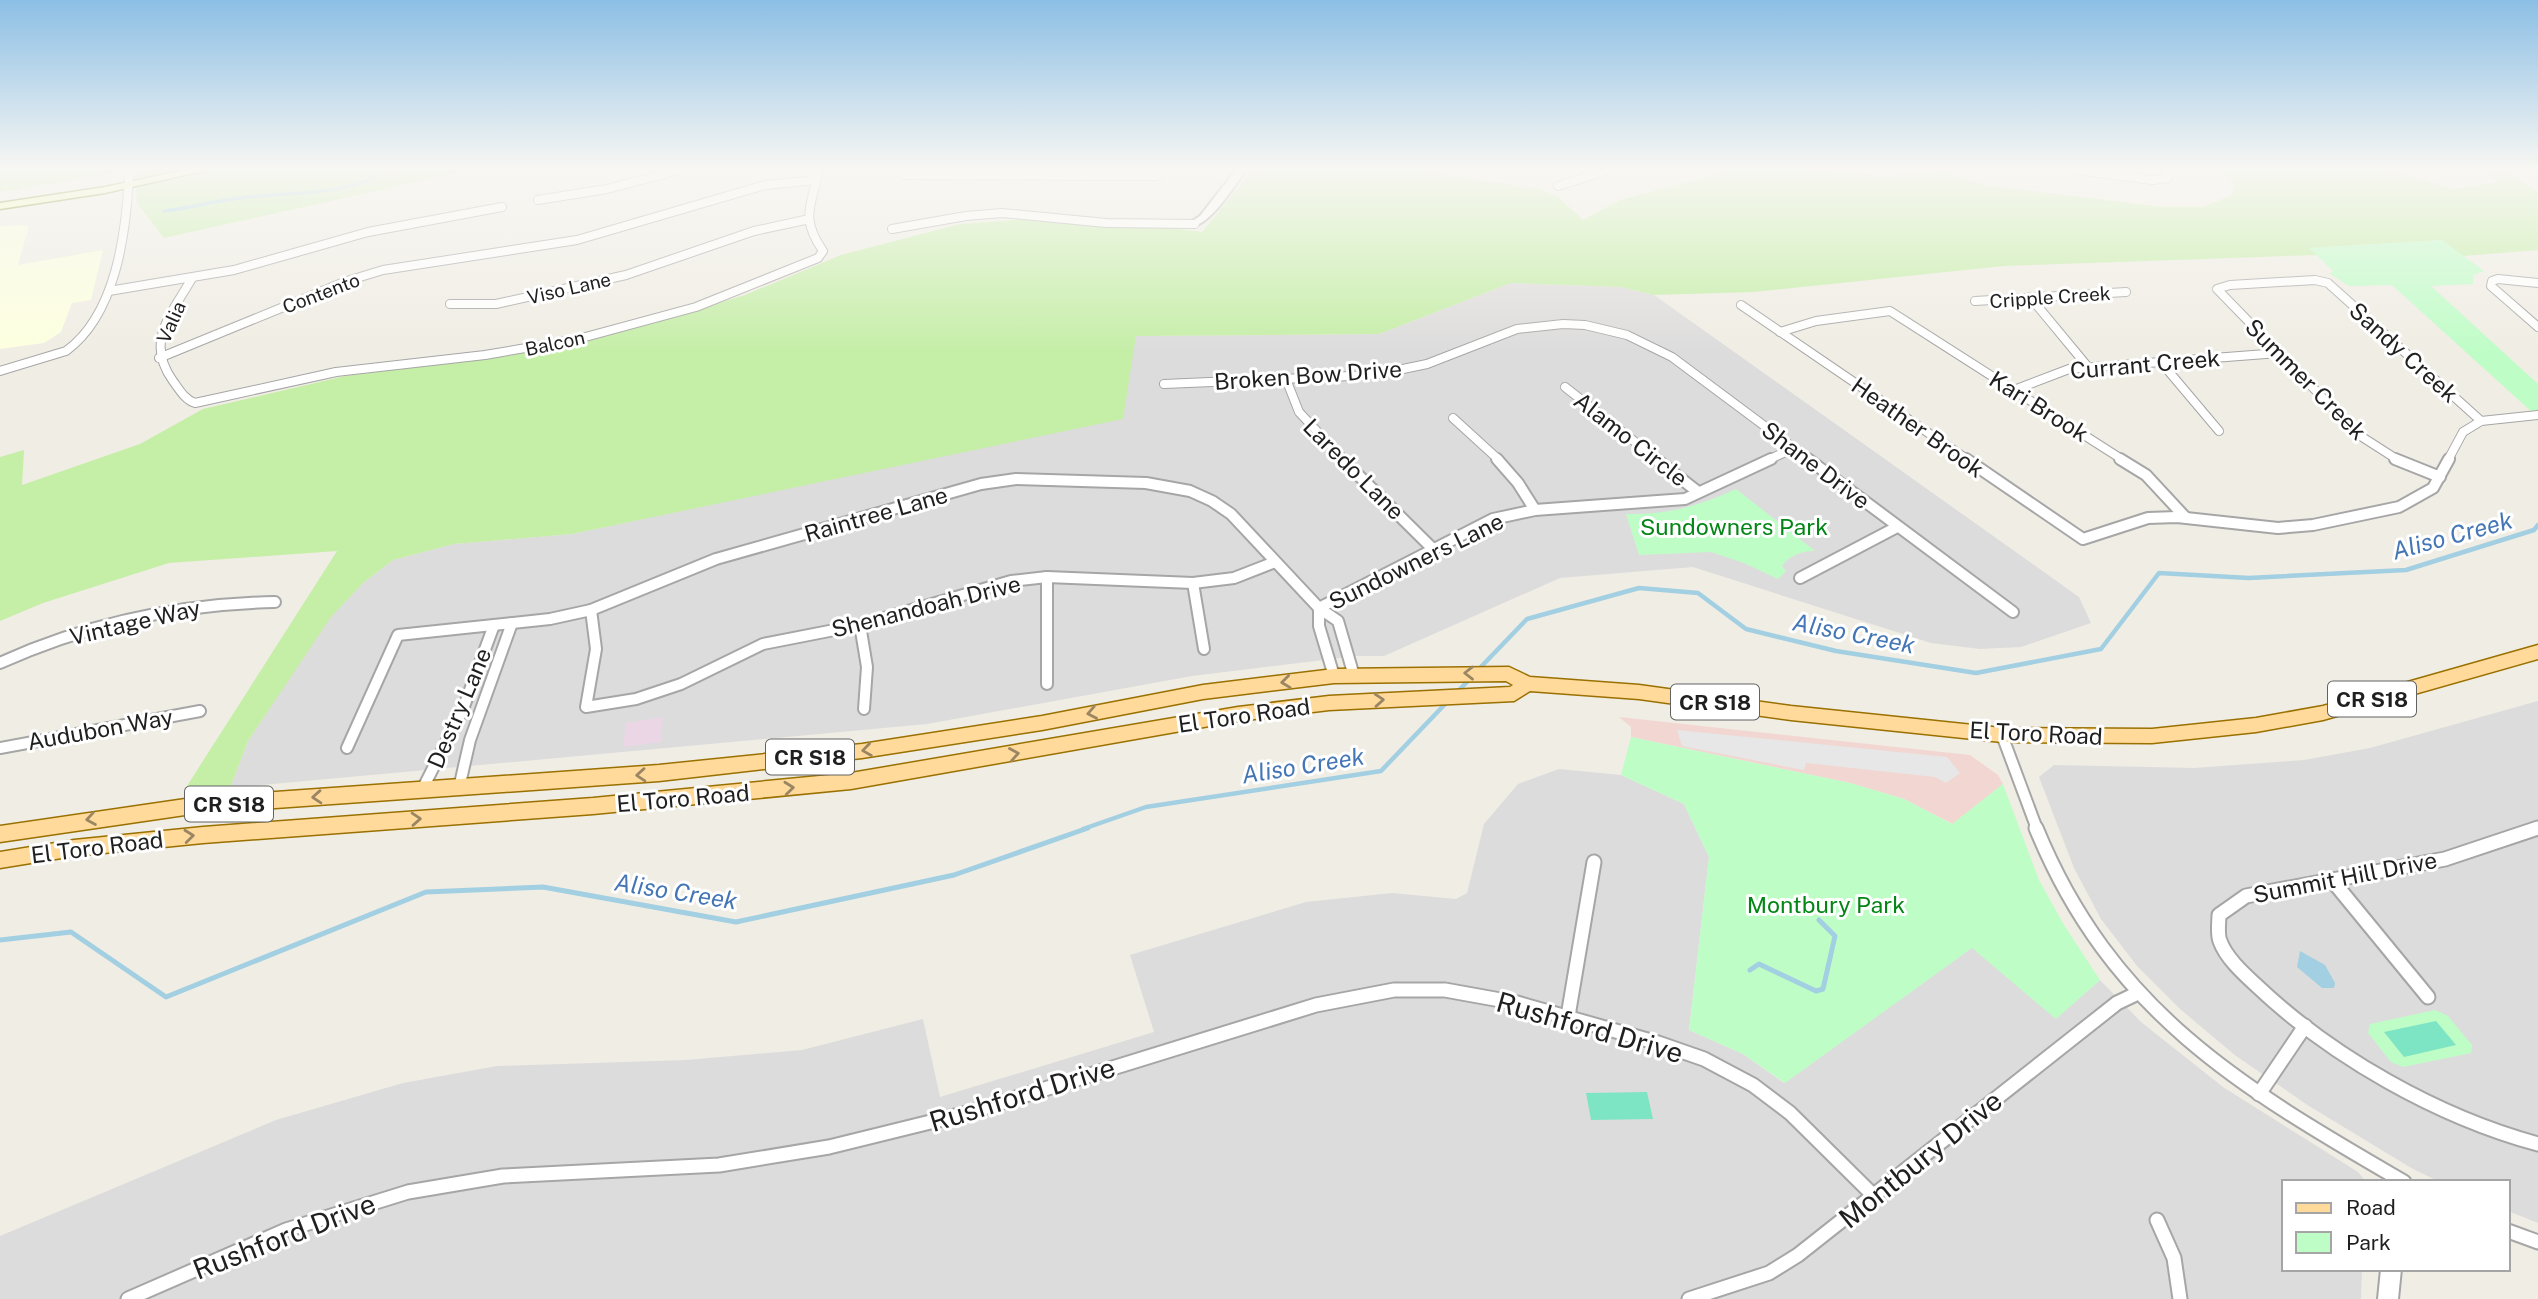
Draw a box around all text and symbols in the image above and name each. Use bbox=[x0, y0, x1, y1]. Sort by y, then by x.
street label: Contento bbox=[279, 268, 363, 318]
street label: Viso Lane bbox=[525, 268, 613, 308]
street label: Cripple Creek bbox=[1989, 282, 2111, 312]
street label: Sandy Creek bbox=[2344, 296, 2464, 408]
street label: Valia bbox=[152, 298, 190, 346]
street label: Summer Creek bbox=[2240, 313, 2372, 445]
street label: Balcon bbox=[523, 326, 587, 360]
street label: Currant Creek bbox=[2069, 344, 2221, 384]
street label: Broken Bow Drive bbox=[1213, 355, 1403, 395]
street label: Kari Brook bbox=[1985, 365, 2094, 447]
street label: Heather Brook bbox=[1847, 371, 1990, 483]
street label: Alamo Circle bbox=[1569, 386, 1693, 492]
street label: Laredo Lane bbox=[1298, 413, 1410, 525]
street label: Shane Drive bbox=[1757, 416, 1875, 514]
street label: Raintree Lane bbox=[801, 481, 951, 547]
water label: Aliso Creek bbox=[2389, 505, 2515, 565]
street label: Sundowners Lane bbox=[1324, 507, 1508, 615]
park label: Sundowners Park bbox=[1640, 513, 1828, 540]
street label: Shenandoah Drive bbox=[829, 569, 1023, 643]
street label: Vintage Way bbox=[67, 594, 203, 650]
water label: Aliso Creek bbox=[1791, 607, 1917, 659]
street label: Destry Lane bbox=[422, 644, 496, 772]
one-way arrow bbox=[1463, 665, 1473, 681]
one-way arrow bbox=[1280, 675, 1292, 690]
road number: CR S18 bbox=[2328, 682, 2416, 716]
road number: CR S18 bbox=[1671, 684, 1759, 720]
street label: El Toro Road bbox=[1176, 692, 1312, 738]
one-way arrow bbox=[1374, 693, 1385, 708]
street label: Audubon Way bbox=[25, 703, 175, 755]
one-way arrow bbox=[1086, 705, 1098, 720]
street label: El Toro Road bbox=[1969, 716, 2103, 750]
road number: CR S18 bbox=[766, 740, 854, 774]
one-way arrow bbox=[861, 742, 873, 757]
water label: Aliso Creek bbox=[1240, 742, 1366, 788]
one-way arrow bbox=[1008, 747, 1020, 762]
one-way arrow bbox=[635, 767, 646, 782]
street label: El Toro Road bbox=[615, 779, 751, 817]
one-way arrow bbox=[783, 780, 795, 795]
road number: CR S18 bbox=[185, 786, 273, 822]
one-way arrow bbox=[312, 790, 323, 805]
one-way arrow bbox=[85, 811, 97, 826]
one-way arrow bbox=[411, 812, 422, 827]
street label: El Toro Road bbox=[29, 825, 165, 869]
one-way arrow bbox=[184, 829, 195, 844]
street label: Summit Hill Drive bbox=[2251, 846, 2439, 908]
water label: Aliso Creek bbox=[613, 868, 739, 914]
park label: Montbury Park bbox=[1747, 891, 1905, 918]
street label: Rushford Drive bbox=[1493, 985, 1687, 1069]
street label: Rushford Drive bbox=[925, 1050, 1119, 1138]
street label: Montbury Drive bbox=[1832, 1083, 2008, 1235]
legend bbox=[2282, 1180, 2510, 1271]
street label: Rushford Drive bbox=[188, 1186, 380, 1286]
text: Road bbox=[2346, 1195, 2396, 1220]
text: Park bbox=[2346, 1230, 2391, 1255]

